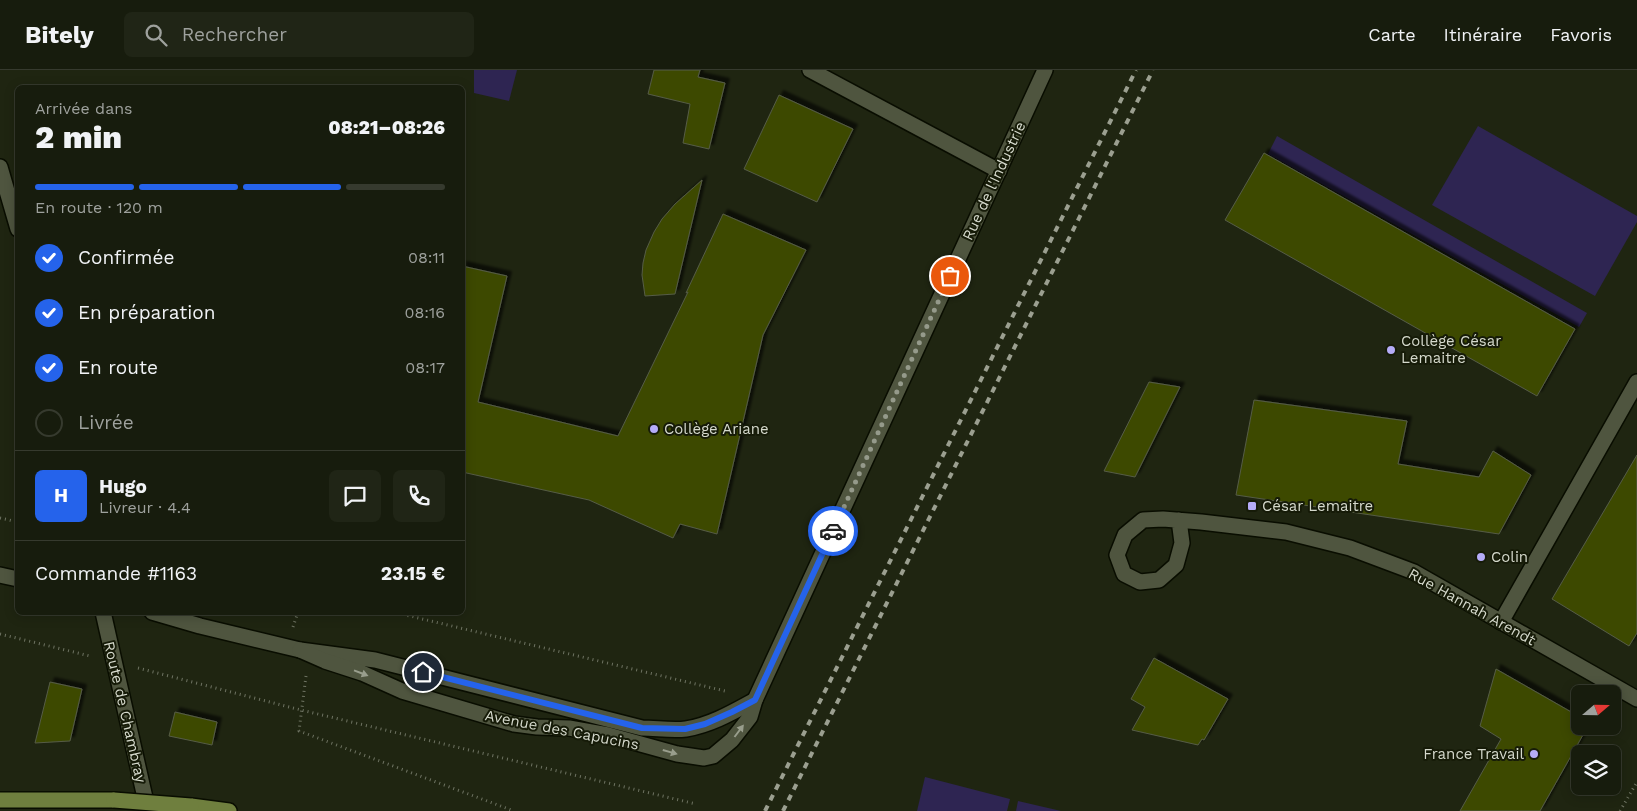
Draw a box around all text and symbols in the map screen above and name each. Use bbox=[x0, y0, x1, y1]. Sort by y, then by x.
search box bbox=[124, 12, 474, 57]
text: Bitely bbox=[25, 21, 94, 49]
icon: search bbox=[142, 21, 170, 49]
text: Rechercher bbox=[182, 23, 287, 46]
text: Carte bbox=[1368, 24, 1416, 45]
text: Itinéraire bbox=[1444, 24, 1522, 45]
text: Favoris bbox=[1550, 24, 1612, 45]
text: Arrivée dans bbox=[35, 99, 133, 118]
text: 08:21–08:26 bbox=[328, 116, 445, 139]
text: 2 min bbox=[35, 118, 122, 156]
street label: Rue de l'Industrie bbox=[959, 119, 1029, 243]
text: En route · 120 m bbox=[35, 198, 163, 217]
icon: check bbox=[35, 244, 63, 272]
text: Confirmée bbox=[78, 246, 174, 269]
text: 08:11 bbox=[408, 248, 445, 267]
pin bbox=[929, 255, 971, 297]
icon: bag bbox=[936, 262, 964, 290]
icon: check bbox=[35, 299, 63, 327]
text: En préparation bbox=[78, 301, 215, 324]
text: 08:16 bbox=[404, 303, 445, 322]
place label: Collège César Lemaitre bbox=[1401, 332, 1501, 367]
marker: Collège César Lemaitre bbox=[1385, 344, 1397, 356]
icon: check bbox=[35, 354, 63, 382]
text: En route bbox=[78, 356, 158, 379]
text: 08:17 bbox=[405, 358, 445, 377]
text: Livrée bbox=[78, 411, 134, 434]
place label: Collège Ariane bbox=[664, 420, 769, 438]
marker: Collège Ariane bbox=[648, 423, 660, 435]
button: chat bbox=[329, 470, 381, 522]
button: phone bbox=[393, 470, 445, 522]
text: Hugo bbox=[99, 475, 147, 498]
text: H bbox=[54, 484, 68, 507]
place label: César Lemaitre bbox=[1262, 497, 1373, 515]
text: Livreur · 4.4 bbox=[99, 498, 191, 517]
marker: César Lemaitre bbox=[1246, 500, 1258, 512]
courier bbox=[808, 506, 858, 556]
icon: car bbox=[819, 517, 847, 545]
place label: Colin bbox=[1491, 548, 1528, 566]
marker: Colin bbox=[1475, 551, 1487, 563]
text: Commande #1163 bbox=[35, 562, 197, 585]
text: 23.15 € bbox=[381, 562, 445, 585]
street label: Rue Hannah Arendt bbox=[1405, 565, 1539, 650]
street label: Route de Chambray bbox=[100, 639, 150, 785]
pin bbox=[402, 651, 444, 693]
icon: home bbox=[409, 658, 437, 686]
one-way arrow bbox=[354, 670, 369, 677]
north arrow bbox=[1571, 685, 1621, 735]
map controls bbox=[1571, 685, 1621, 795]
street label: Avenue des Capucins bbox=[484, 706, 641, 754]
one-way arrow bbox=[734, 724, 744, 738]
place label: France Travail bbox=[1423, 745, 1524, 763]
button: layers bbox=[1571, 745, 1621, 795]
marker: France Travail bbox=[1528, 748, 1540, 760]
one-way arrow bbox=[662, 749, 677, 757]

